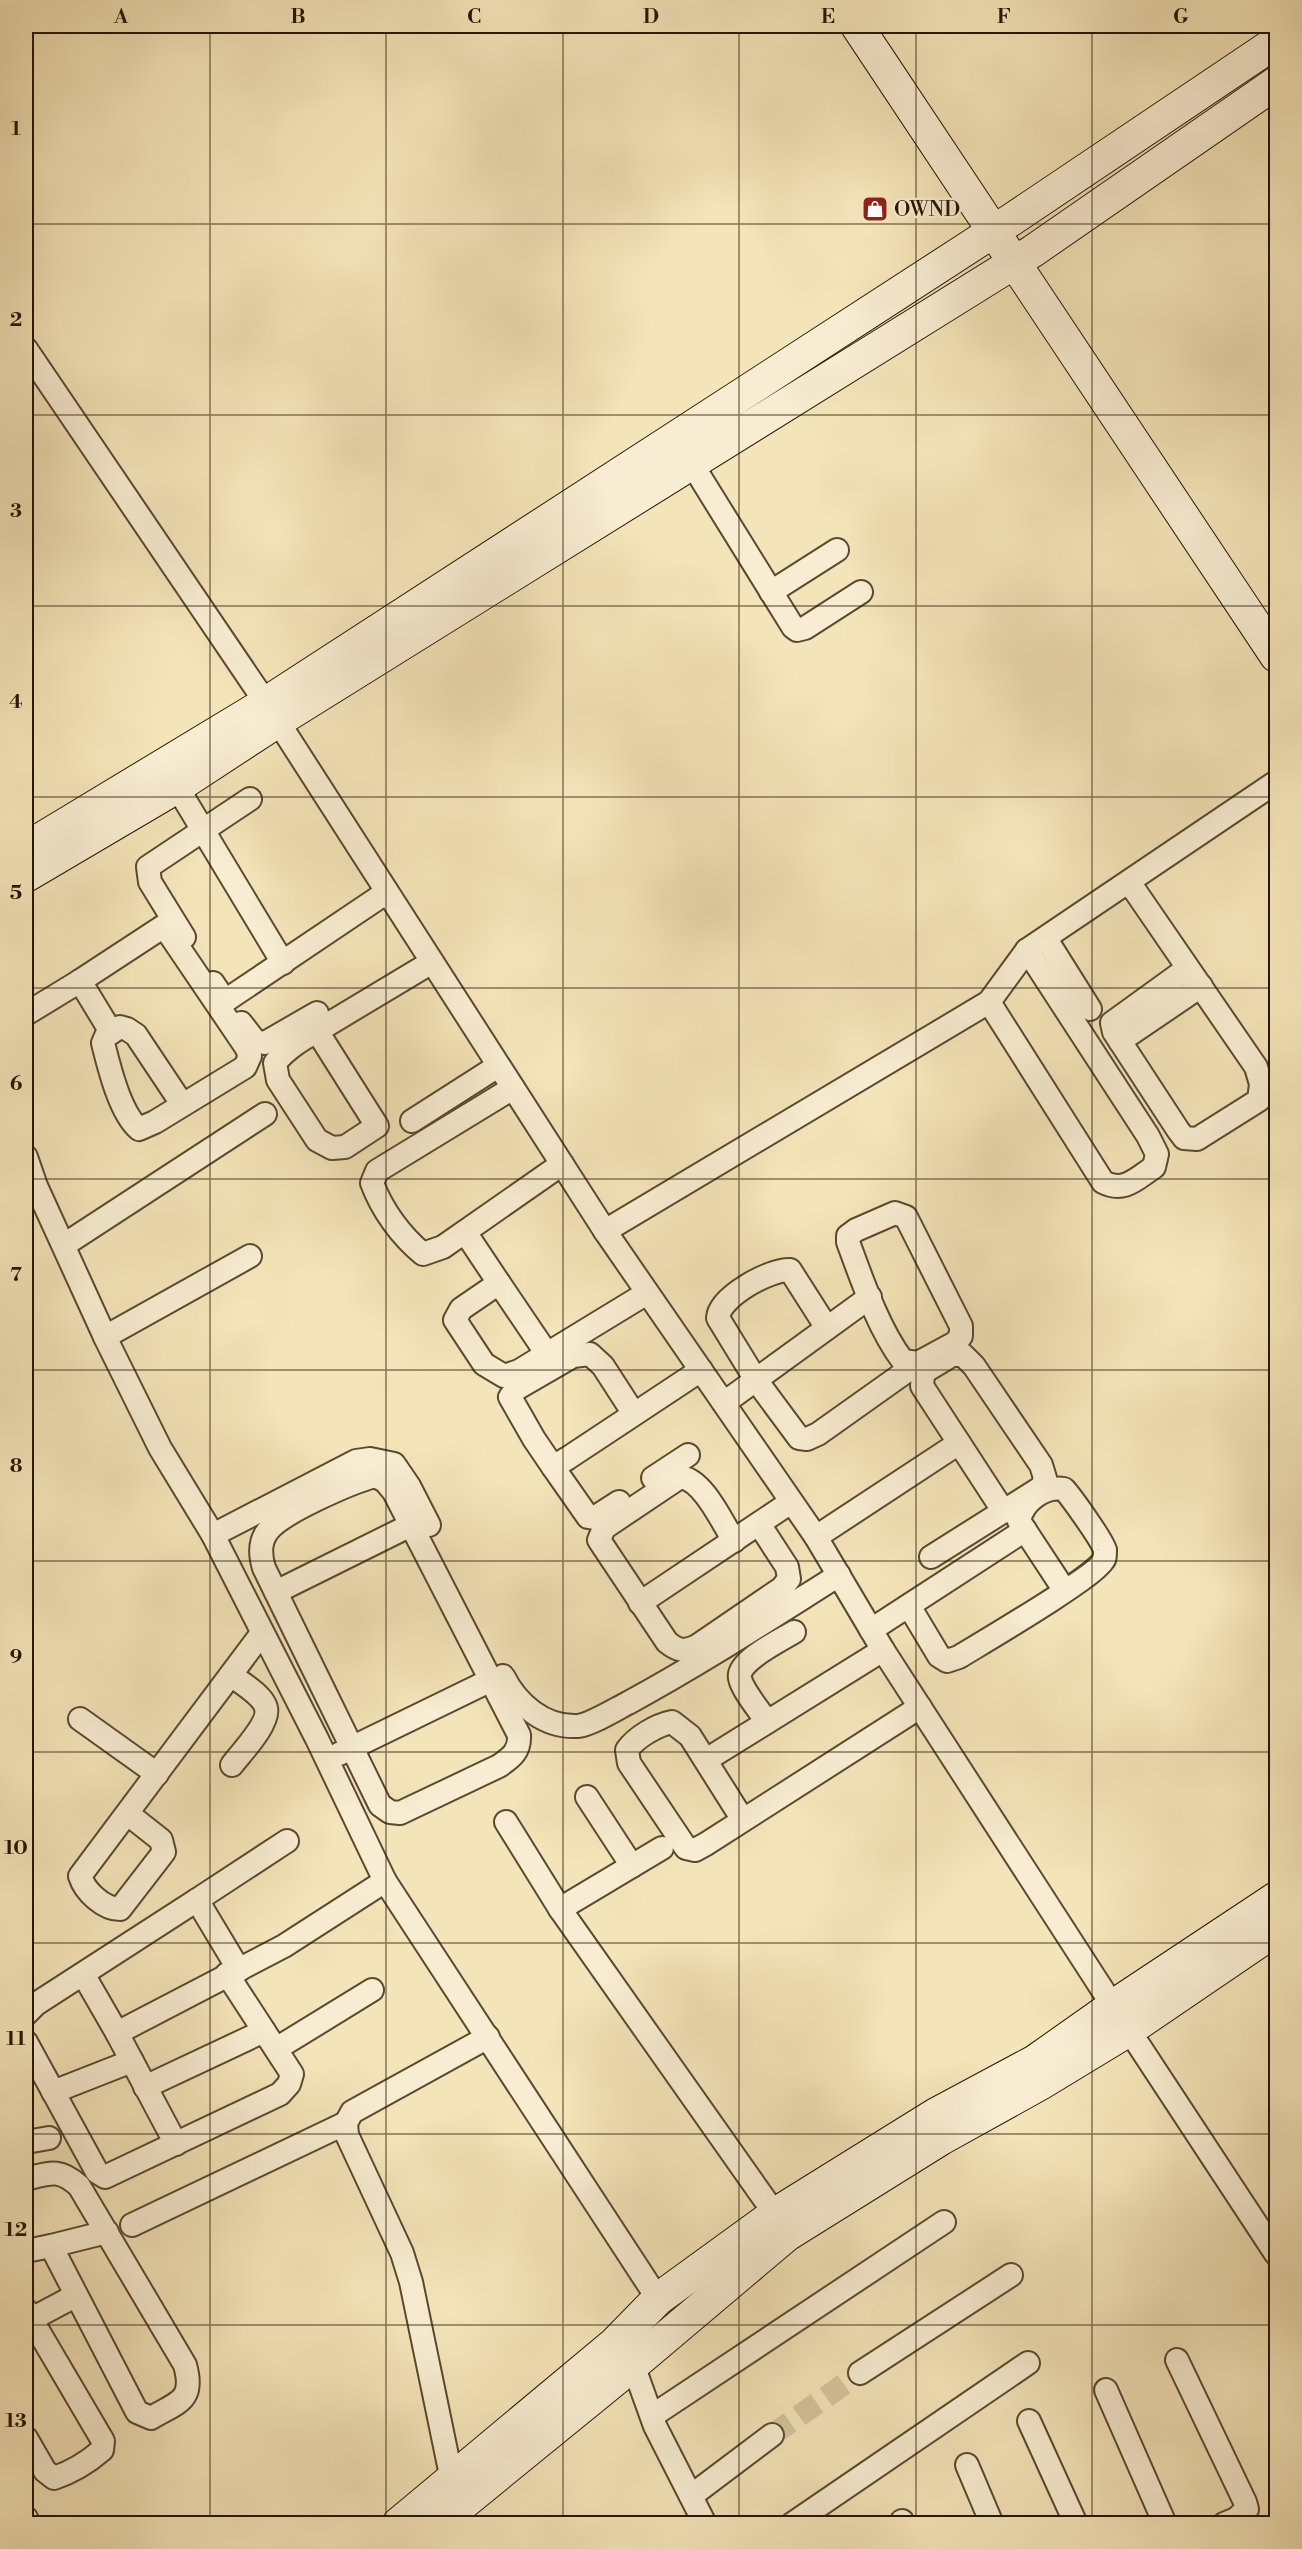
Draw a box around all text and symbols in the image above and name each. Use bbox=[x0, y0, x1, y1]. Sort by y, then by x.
text: A bbox=[113, 5, 129, 30]
text: B bbox=[290, 5, 306, 30]
text: C bbox=[467, 5, 481, 30]
text: D bbox=[643, 5, 659, 30]
text: E bbox=[821, 5, 835, 30]
text: F bbox=[997, 5, 1011, 30]
text: G bbox=[1173, 5, 1189, 30]
text: 1 bbox=[11, 117, 21, 142]
shop icon: OWND bbox=[860, 194, 890, 224]
place label: OWND bbox=[894, 197, 960, 223]
text: 2 bbox=[10, 308, 22, 333]
text: 3 bbox=[10, 499, 22, 524]
text: 4 bbox=[9, 690, 23, 715]
text: 5 bbox=[10, 881, 22, 906]
text: 6 bbox=[10, 1072, 23, 1097]
text: 7 bbox=[10, 1263, 22, 1288]
text: 8 bbox=[10, 1454, 23, 1479]
text: 9 bbox=[10, 1645, 22, 1670]
text: 10 bbox=[4, 1836, 28, 1861]
text: 11 bbox=[6, 2027, 26, 2052]
text: 12 bbox=[5, 2218, 27, 2243]
text: 13 bbox=[5, 2409, 27, 2434]

